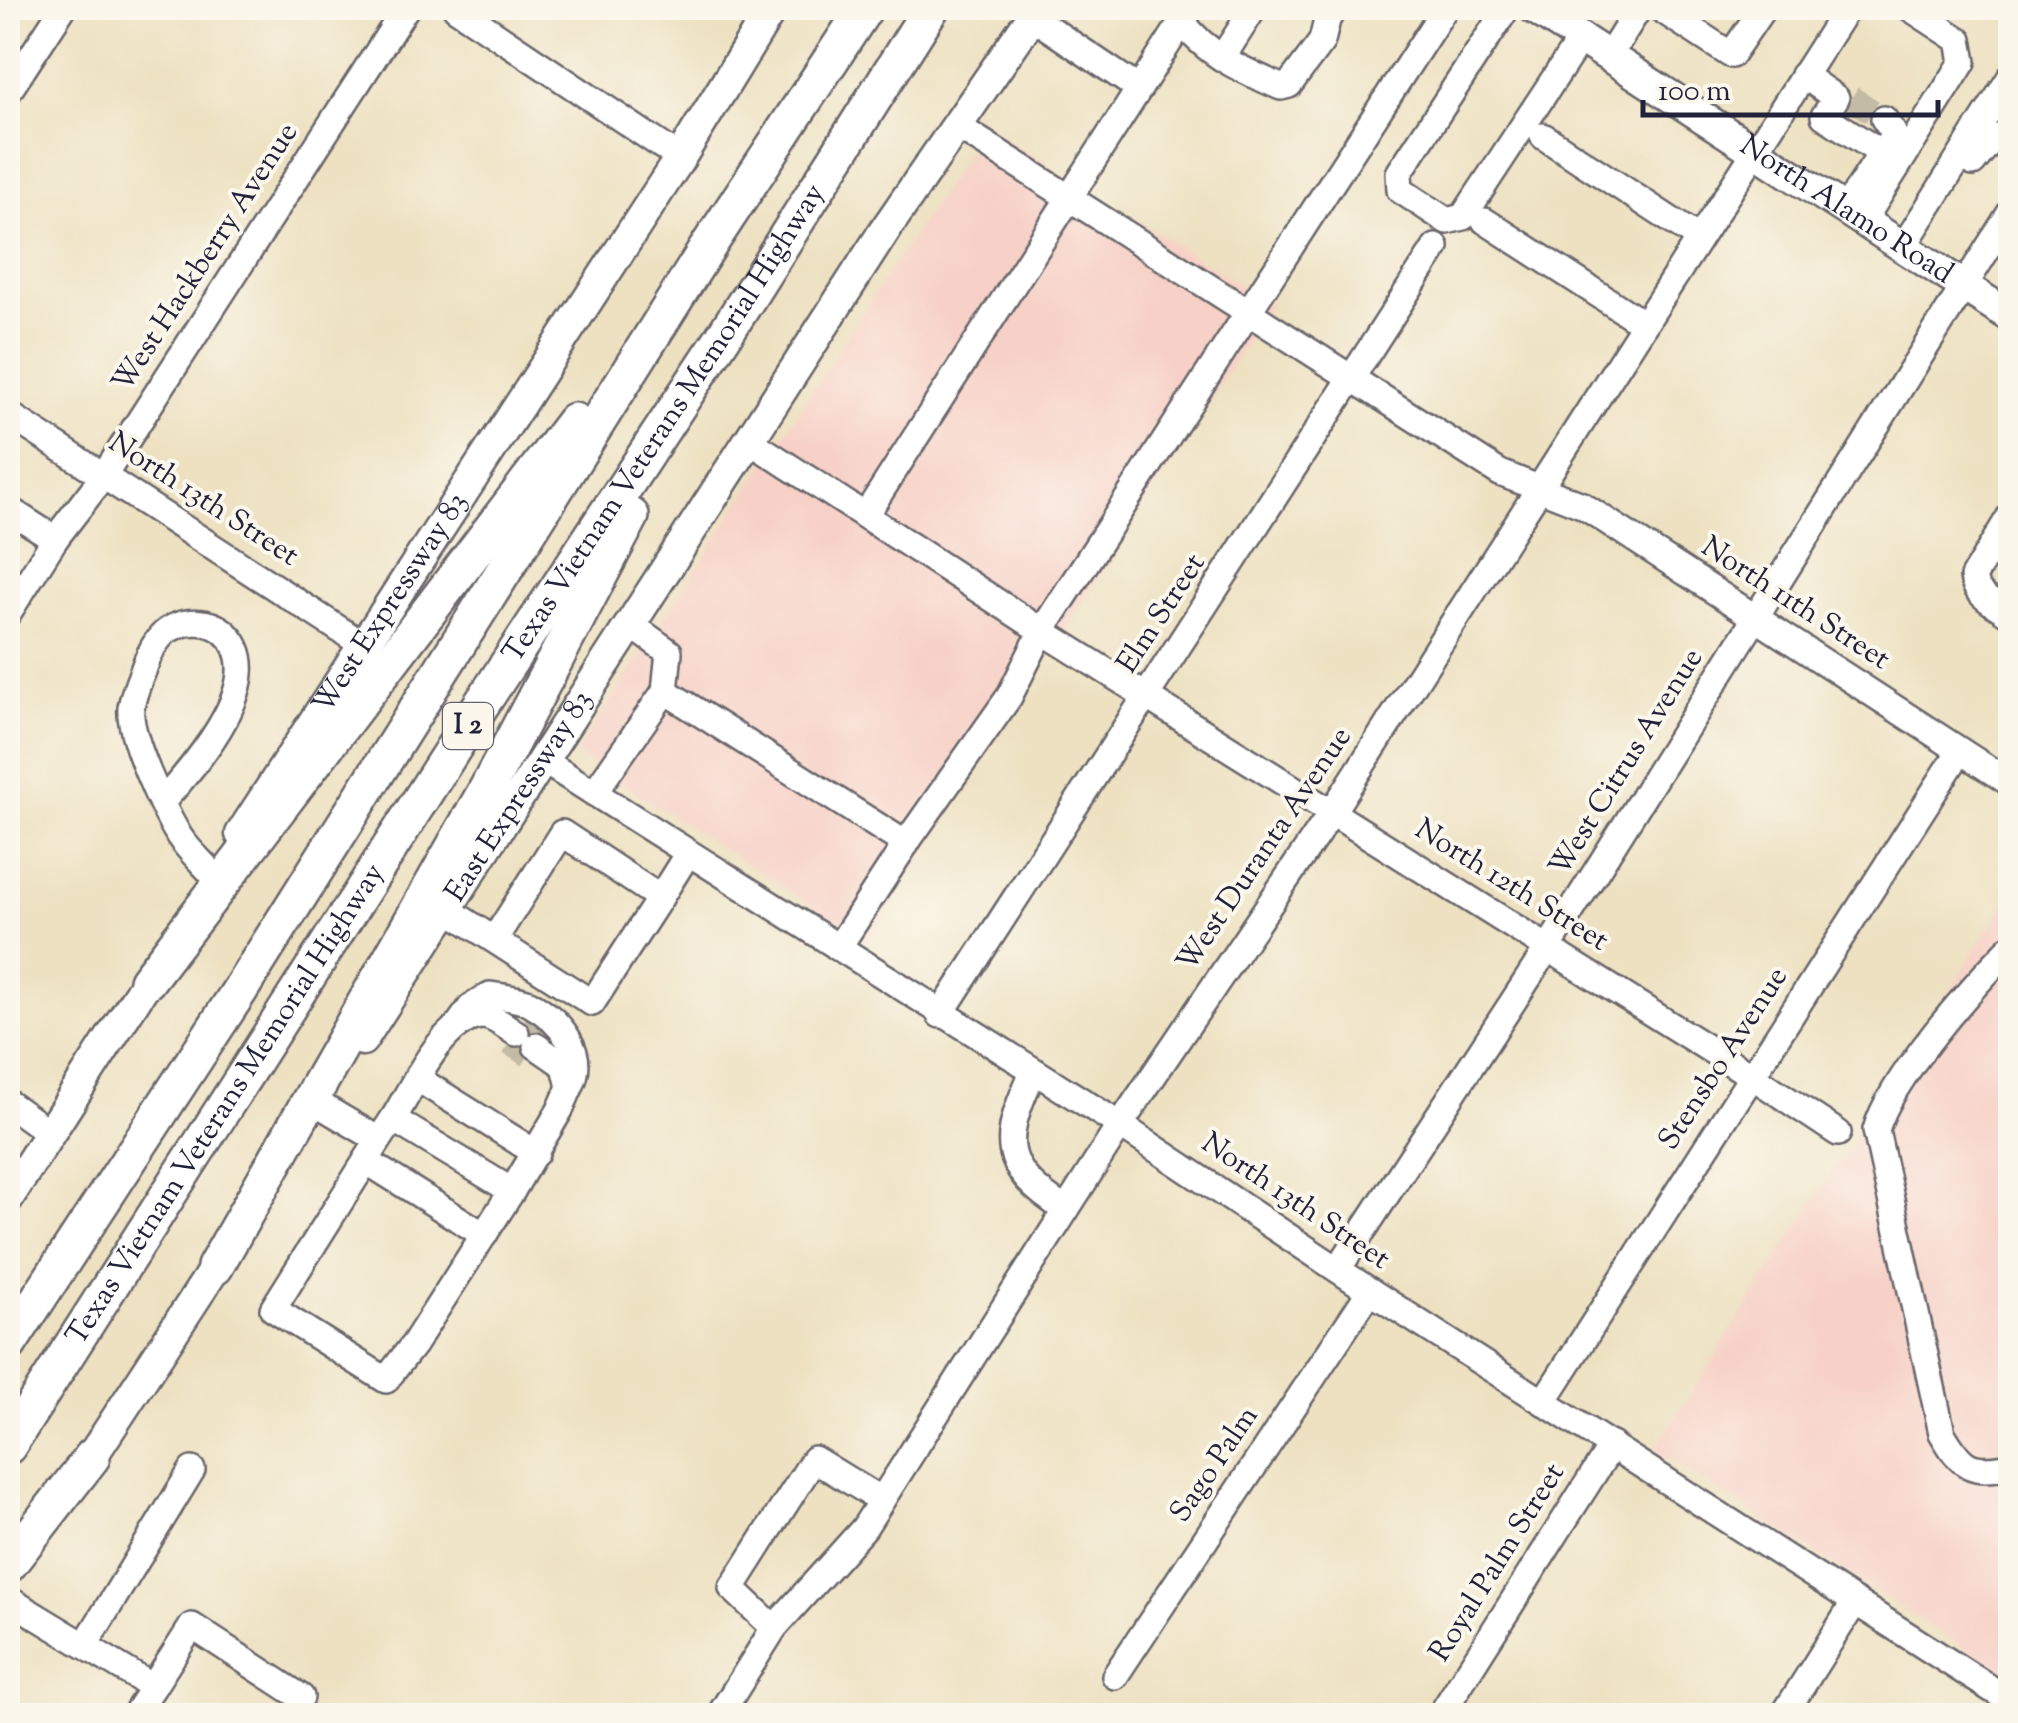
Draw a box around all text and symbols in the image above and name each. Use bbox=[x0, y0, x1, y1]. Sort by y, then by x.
scale bar bbox=[1643, 55, 1938, 117]
text: 100 m bbox=[1658, 71, 1731, 114]
street label: West Hackberry Avenue bbox=[102, 115, 310, 401]
street label: North Alamo Road bbox=[1731, 125, 1962, 295]
street label: Texas Vietnam Veterans Memorial Highway bbox=[493, 176, 836, 672]
street label: North 13th Street bbox=[99, 422, 307, 578]
street label: West Expressway 83 bbox=[303, 484, 479, 723]
street label: North 11th Street bbox=[1692, 527, 1898, 681]
street label: Elm Street bbox=[1107, 546, 1217, 682]
street label: West Citrus Avenue bbox=[1539, 640, 1715, 886]
street label: East Expressway 83 bbox=[435, 682, 604, 911]
road number: I 2 bbox=[443, 703, 493, 749]
street label: West Duranta Avenue bbox=[1167, 719, 1363, 981]
street label: North 12th Street bbox=[1406, 809, 1616, 963]
street label: Texas Vietnam Veterans Memorial Highway bbox=[56, 855, 396, 1354]
street label: Stensbo Avenue bbox=[1649, 959, 1799, 1159]
street label: North 13th Street bbox=[1192, 1123, 1398, 1281]
street label: Sago Palm bbox=[1160, 1398, 1270, 1532]
street label: Royal Palm Street bbox=[1420, 1455, 1576, 1671]

